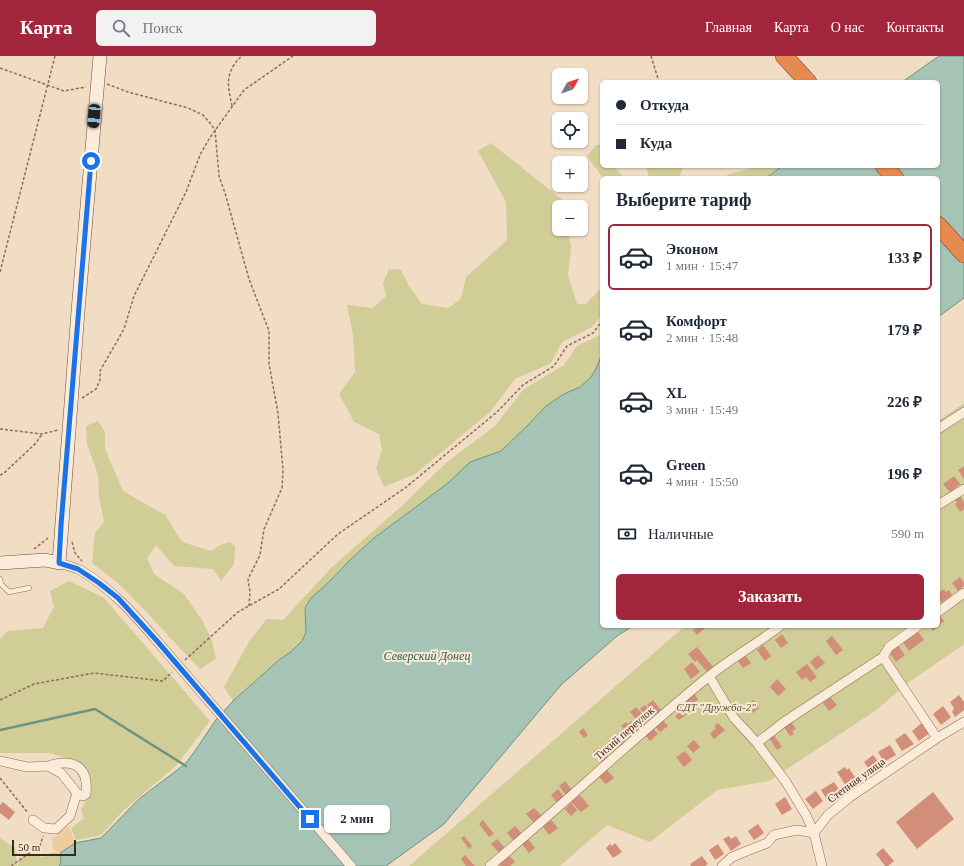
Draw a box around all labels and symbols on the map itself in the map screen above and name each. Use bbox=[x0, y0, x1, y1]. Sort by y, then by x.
north arrow bbox=[552, 68, 588, 104]
car bbox=[87, 104, 101, 128]
route start bbox=[82, 152, 100, 170]
water label: Северский Донец bbox=[384, 649, 470, 663]
park label: СДТ "Дружба-2" bbox=[676, 701, 756, 713]
street label: Тихий переулок bbox=[592, 704, 657, 762]
street label: Степная улица bbox=[825, 755, 887, 805]
callout: 2 мин bbox=[324, 805, 390, 833]
route end bbox=[301, 810, 319, 828]
scale bar bbox=[12, 838, 76, 857]

